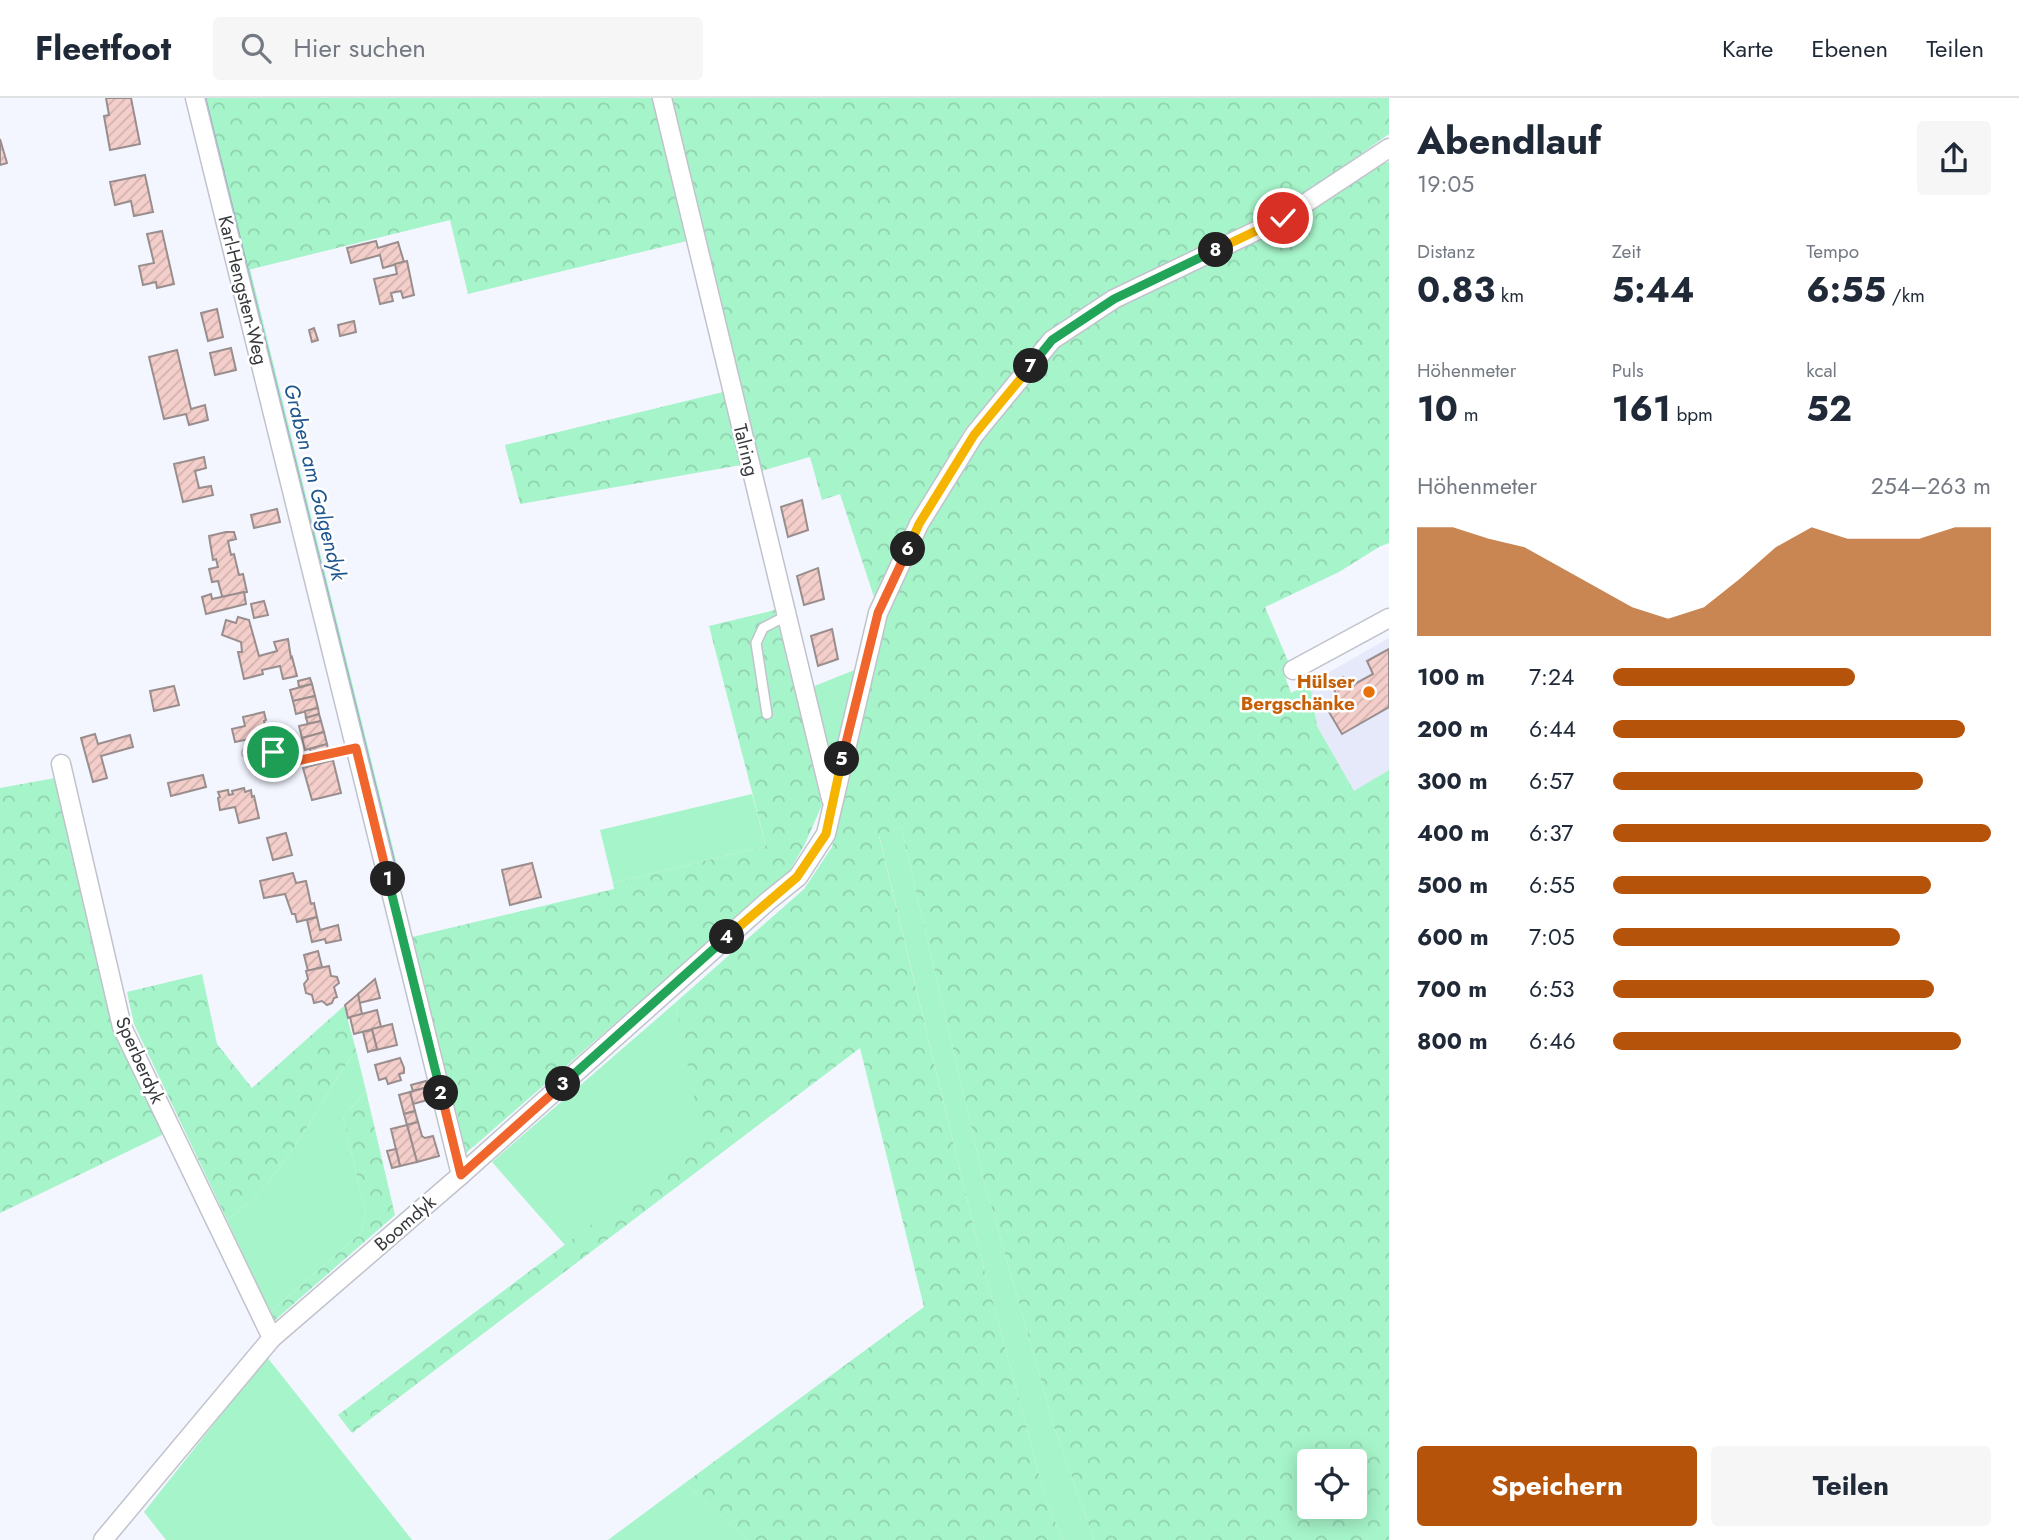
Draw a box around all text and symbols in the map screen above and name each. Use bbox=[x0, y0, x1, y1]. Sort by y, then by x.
search box bbox=[213, 17, 703, 80]
text: Fleetfoot bbox=[35, 25, 171, 72]
icon: search bbox=[237, 29, 275, 67]
text: Hier suchen bbox=[293, 29, 426, 67]
text: Karte bbox=[1722, 31, 1773, 66]
text: Ebenen bbox=[1811, 31, 1888, 66]
text: Teilen bbox=[1926, 31, 1984, 66]
text: Abendlauf bbox=[1417, 113, 1601, 168]
button: share bbox=[1917, 121, 1991, 195]
text: 19:05 bbox=[1417, 167, 1474, 201]
pin bbox=[1253, 188, 1313, 248]
icon: check bbox=[1264, 199, 1302, 237]
street label: Karl-Hengsten-Weg bbox=[211, 213, 275, 367]
pin: 8 bbox=[1198, 232, 1234, 268]
text: 8 bbox=[1210, 236, 1221, 263]
text: Distanz bbox=[1417, 238, 1475, 265]
text: Zeit bbox=[1612, 238, 1641, 265]
text: Tempo bbox=[1806, 238, 1859, 265]
text: 0.83 bbox=[1417, 265, 1495, 315]
text: 5:44 bbox=[1612, 265, 1694, 315]
text: 6:55 bbox=[1806, 265, 1886, 315]
text: km bbox=[1495, 282, 1524, 309]
text: /km bbox=[1886, 282, 1925, 309]
pin: 7 bbox=[1014, 348, 1048, 384]
text: 7 bbox=[1025, 352, 1036, 379]
text: Höhenmeter bbox=[1417, 357, 1516, 384]
text: Puls bbox=[1612, 357, 1644, 384]
text: kcal bbox=[1806, 357, 1837, 384]
water label: Graben am Galgendyk bbox=[276, 380, 354, 585]
text: 10 bbox=[1417, 384, 1458, 434]
text: 161 bbox=[1612, 384, 1671, 434]
text: 52 bbox=[1806, 384, 1852, 434]
text: m bbox=[1458, 401, 1479, 428]
text: bpm bbox=[1671, 401, 1713, 428]
street label: Talring bbox=[727, 421, 765, 479]
text: Höhenmeter bbox=[1417, 469, 1537, 503]
text: 254–263 m bbox=[1871, 469, 1991, 503]
pin: 6 bbox=[890, 532, 926, 566]
text: 6 bbox=[901, 535, 914, 562]
text: 100 m bbox=[1417, 660, 1485, 694]
text: 7:24 bbox=[1529, 660, 1574, 694]
place label: Hülser Bergschänke bbox=[1241, 668, 1355, 717]
marker: Hülser Bergschänke bbox=[1361, 684, 1377, 700]
text: 200 m bbox=[1417, 712, 1488, 746]
text: 6:44 bbox=[1529, 712, 1576, 746]
pin bbox=[243, 722, 303, 782]
icon: arrive bbox=[254, 733, 292, 771]
pin: 5 bbox=[824, 742, 860, 776]
text: 5 bbox=[835, 745, 848, 772]
text: 300 m bbox=[1417, 764, 1488, 798]
text: 6:57 bbox=[1529, 764, 1574, 798]
text: 400 m bbox=[1417, 816, 1489, 850]
text: 6:37 bbox=[1529, 816, 1573, 850]
pin: 1 bbox=[370, 862, 406, 896]
text: 1 bbox=[383, 865, 392, 892]
text: 500 m bbox=[1417, 868, 1488, 902]
text: 6:55 bbox=[1529, 868, 1575, 902]
pin: 4 bbox=[710, 920, 744, 954]
text: 600 m bbox=[1417, 920, 1489, 954]
text: 7:05 bbox=[1529, 920, 1575, 954]
text: 4 bbox=[720, 923, 733, 950]
text: 700 m bbox=[1417, 972, 1487, 1006]
text: 6:53 bbox=[1529, 972, 1575, 1006]
street label: Sperberdyk bbox=[109, 1012, 171, 1108]
text: 800 m bbox=[1417, 1024, 1488, 1058]
text: 6:46 bbox=[1529, 1024, 1576, 1058]
pin: 3 bbox=[546, 1066, 580, 1102]
text: 3 bbox=[557, 1070, 568, 1097]
pin: 2 bbox=[424, 1076, 458, 1110]
text: 2 bbox=[434, 1079, 447, 1106]
street label: Boomdyk bbox=[368, 1188, 442, 1257]
button: Speichern bbox=[1417, 1446, 1697, 1526]
button: Teilen bbox=[1711, 1446, 1991, 1526]
map controls bbox=[1297, 1449, 1367, 1519]
button: locate bbox=[1297, 1449, 1367, 1519]

